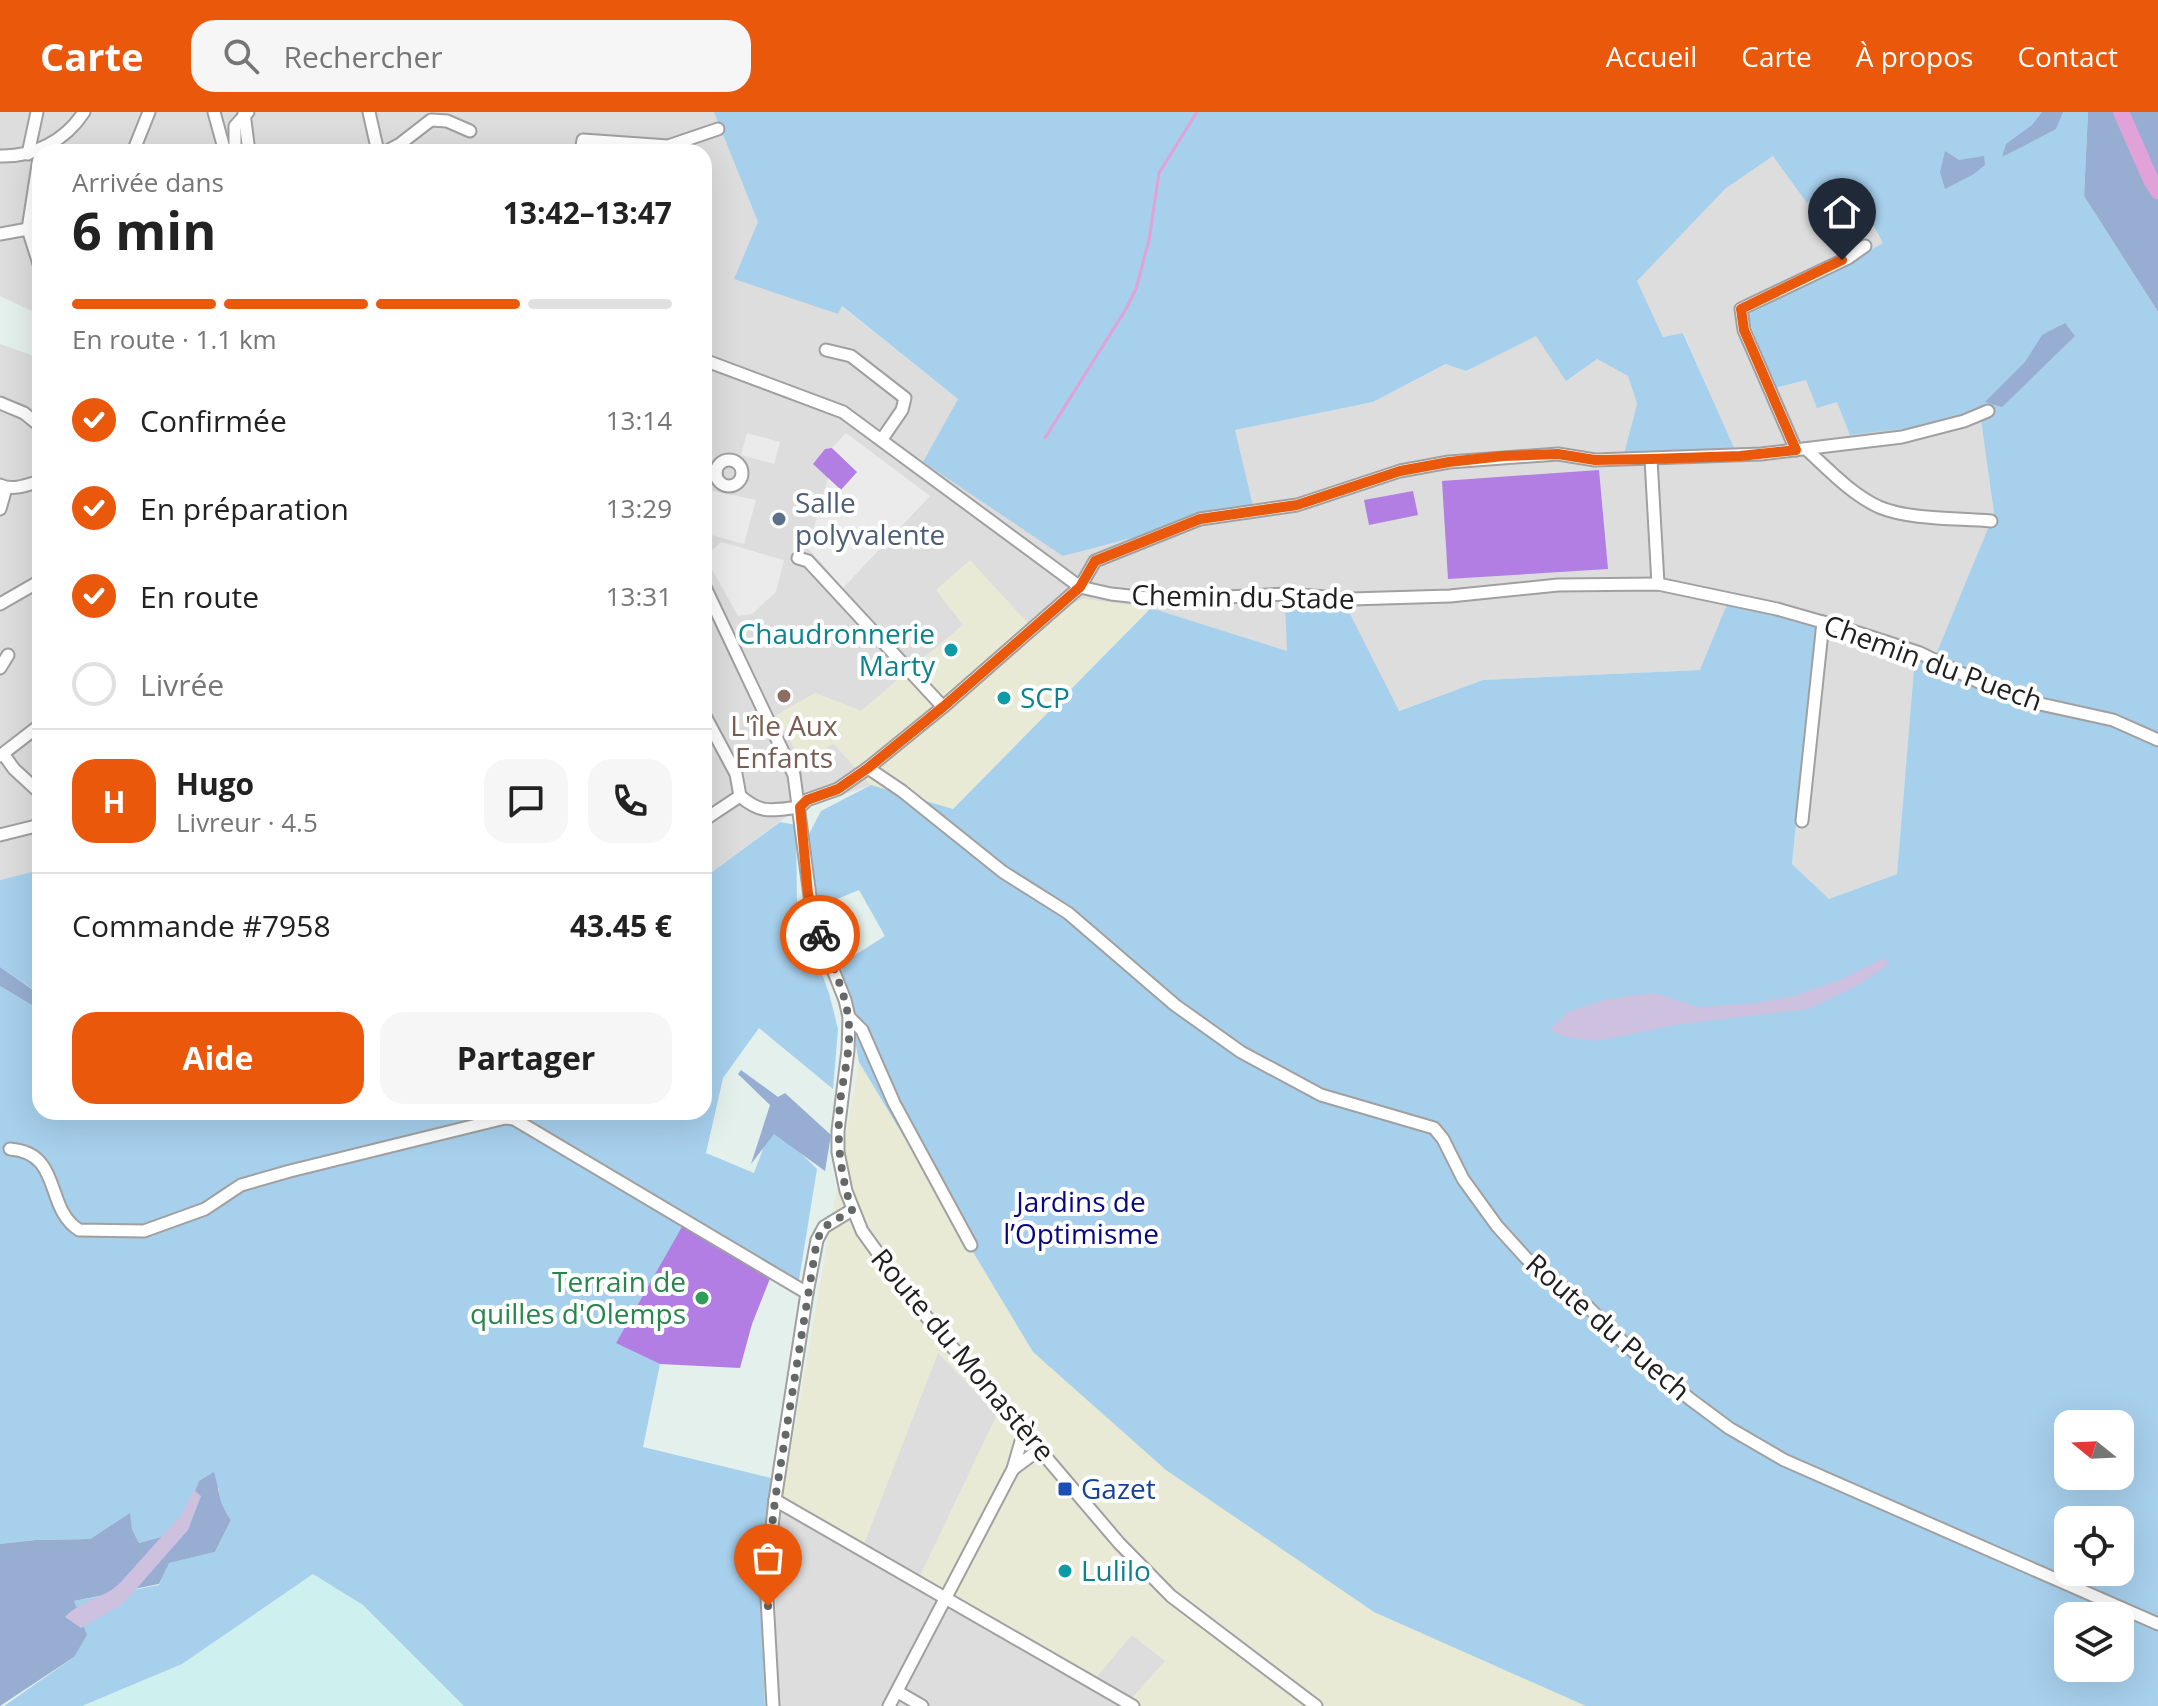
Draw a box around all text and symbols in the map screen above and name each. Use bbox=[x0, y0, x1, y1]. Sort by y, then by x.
search box bbox=[191, 20, 751, 92]
text: Carte bbox=[40, 30, 143, 82]
icon: search bbox=[219, 34, 263, 78]
text: Rechercher bbox=[283, 36, 443, 77]
text: Accueil bbox=[1606, 37, 1697, 75]
text: Carte bbox=[1741, 37, 1812, 75]
text: À propos bbox=[1856, 37, 1973, 75]
text: Contact bbox=[2017, 37, 2118, 75]
text: Arrivée dans bbox=[72, 164, 224, 200]
pin bbox=[1808, 178, 1876, 260]
icon: home bbox=[1820, 190, 1864, 234]
text: 13:42–13:47 bbox=[503, 192, 672, 233]
text: 6 min bbox=[72, 194, 216, 265]
text: En route · 1.1 km bbox=[72, 321, 277, 357]
icon: check bbox=[72, 398, 116, 442]
text: Confirmée bbox=[140, 400, 287, 441]
text: 13:14 bbox=[606, 402, 672, 438]
place label: Salle polyvalente bbox=[795, 483, 945, 553]
icon: check bbox=[72, 486, 116, 530]
text: En préparation bbox=[140, 488, 349, 529]
text: 13:29 bbox=[606, 490, 672, 526]
marker: Salle polyvalente bbox=[770, 510, 788, 528]
icon: check bbox=[72, 574, 116, 618]
street label: Chemin du Stade bbox=[1131, 575, 1355, 617]
text: En route bbox=[140, 576, 259, 617]
text: 13:31 bbox=[606, 578, 672, 614]
street label: Chemin du Puech bbox=[1819, 605, 2048, 719]
place label: Chaudronnerie Marty bbox=[738, 614, 936, 684]
marker: Chaudronnerie Marty bbox=[942, 641, 960, 659]
text: Livrée bbox=[140, 664, 224, 705]
place label: SCP bbox=[1020, 678, 1070, 716]
marker: L'île Aux Enfants bbox=[775, 687, 793, 705]
marker: SCP bbox=[995, 689, 1013, 707]
place label: L'île Aux Enfants bbox=[730, 706, 838, 776]
button: chat bbox=[484, 759, 568, 843]
button: phone bbox=[588, 759, 672, 843]
text: Hugo bbox=[176, 763, 254, 804]
text: H bbox=[103, 781, 125, 822]
text: Livreur · 4.5 bbox=[176, 804, 318, 840]
courier bbox=[780, 895, 860, 975]
text: Commande #7958 bbox=[72, 905, 331, 946]
text: 43.45 € bbox=[570, 905, 672, 946]
icon: bike bbox=[798, 913, 842, 957]
button: Aide bbox=[72, 1012, 364, 1104]
button: Partager bbox=[380, 1012, 672, 1104]
park label: Jardins de l’Optimisme bbox=[1003, 1182, 1159, 1252]
street label: Route du Monastère bbox=[863, 1240, 1064, 1469]
street label: Route du Puech bbox=[1518, 1244, 1699, 1408]
place label: Terrain de quilles d'Olemps bbox=[470, 1262, 686, 1332]
marker: Terrain de quilles d'Olemps bbox=[693, 1289, 711, 1307]
north arrow bbox=[2054, 1410, 2134, 1490]
map controls bbox=[2054, 1410, 2134, 1682]
place label: Gazet bbox=[1081, 1469, 1156, 1507]
marker: Gazet bbox=[1056, 1480, 1074, 1498]
button: locate bbox=[2054, 1506, 2134, 1586]
pin bbox=[734, 1524, 802, 1606]
icon: bag bbox=[746, 1536, 790, 1580]
place label: Lulilo bbox=[1081, 1551, 1151, 1589]
marker: Lulilo bbox=[1056, 1562, 1074, 1580]
button: layers bbox=[2054, 1602, 2134, 1682]

